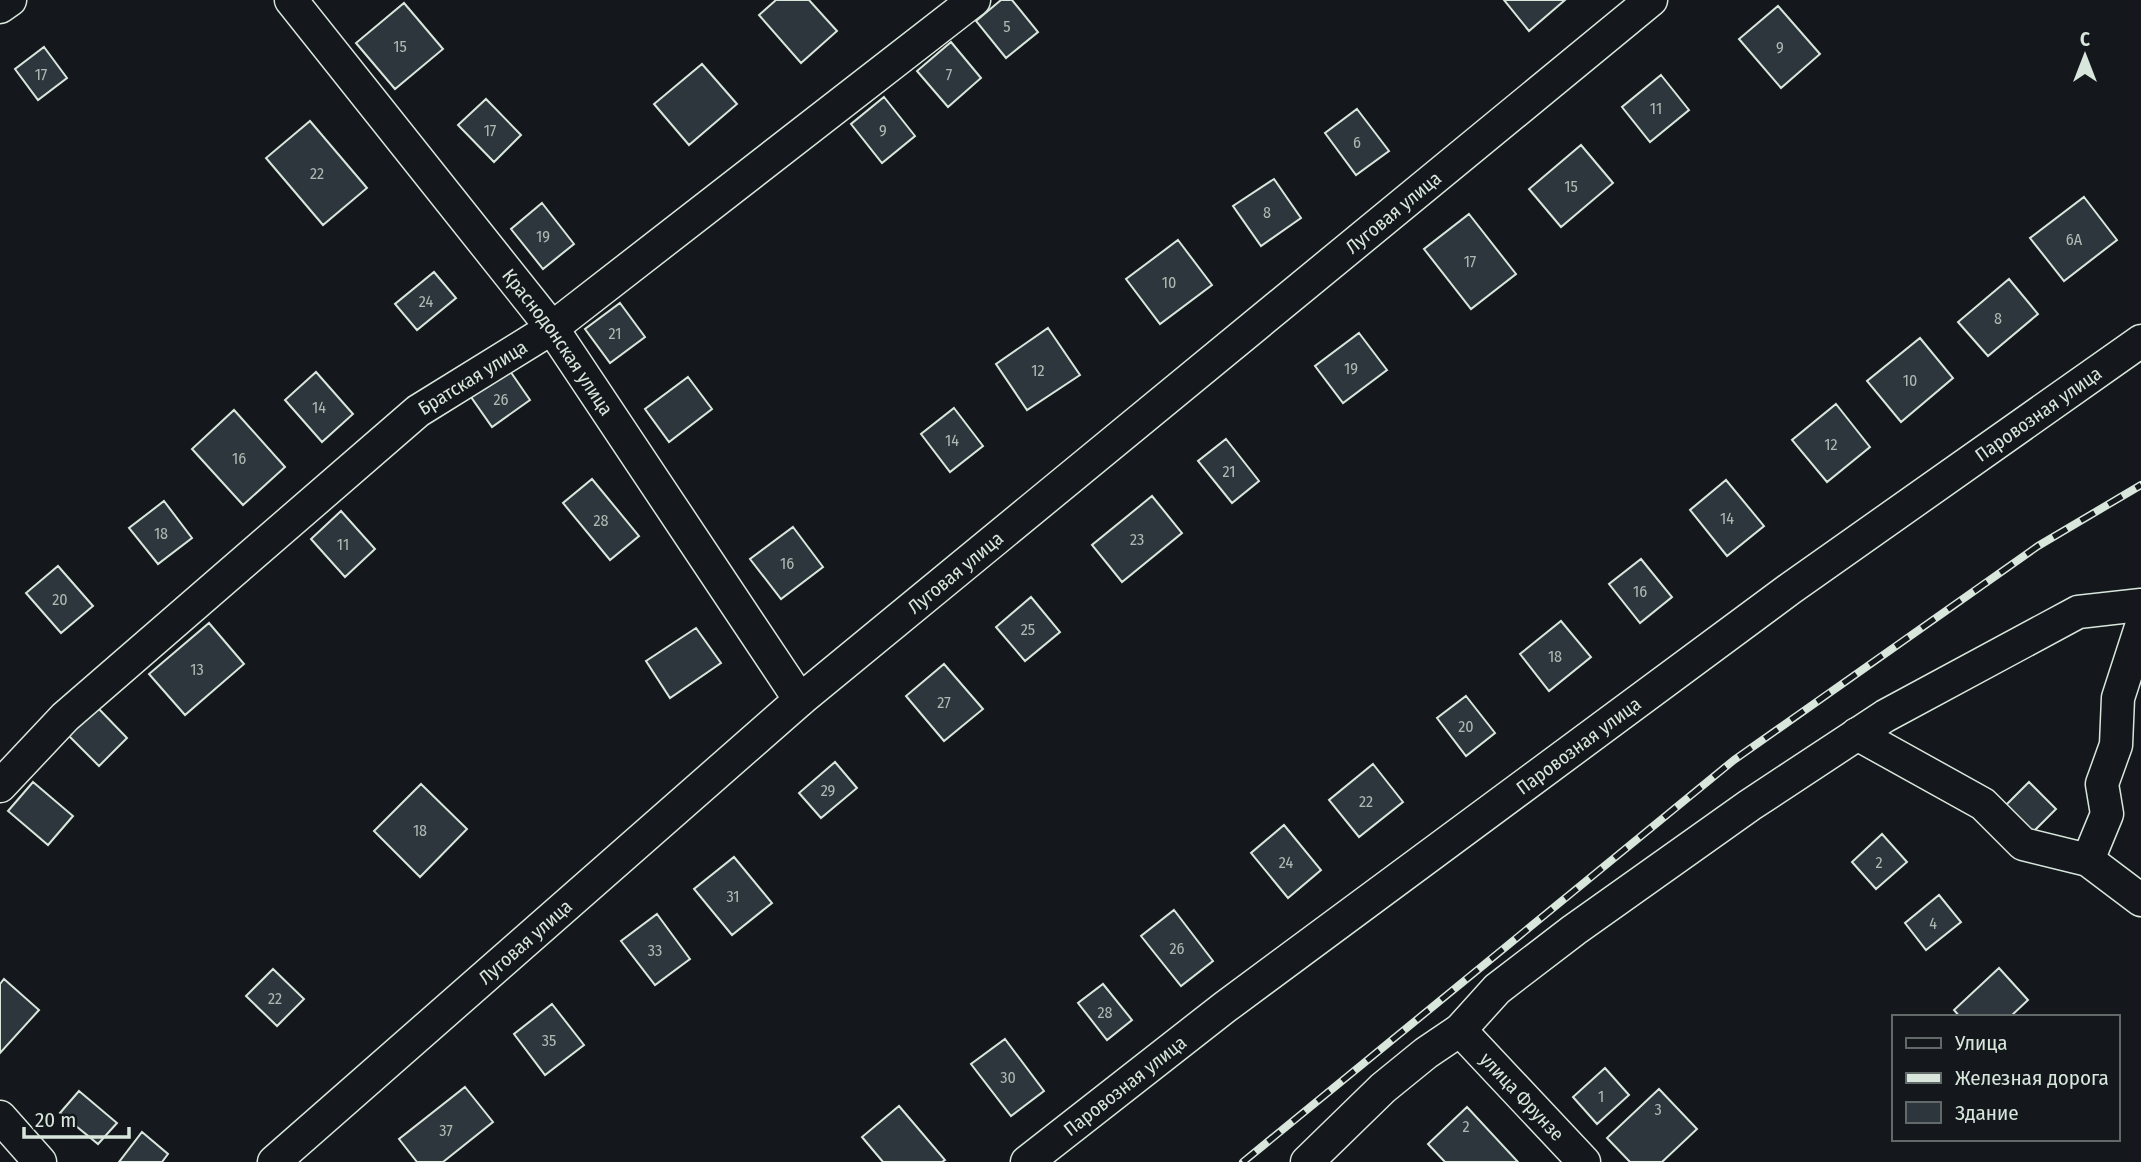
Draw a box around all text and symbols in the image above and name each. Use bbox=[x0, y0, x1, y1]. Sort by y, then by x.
house number: 5 bbox=[1003, 17, 1011, 36]
north arrow bbox=[2050, 21, 2120, 91]
text: С bbox=[2080, 28, 2090, 51]
house number: 15 bbox=[393, 37, 407, 56]
house number: 9 bbox=[1776, 38, 1784, 57]
house number: 17 bbox=[35, 65, 48, 84]
house number: 7 bbox=[946, 65, 953, 84]
house number: 11 bbox=[1650, 99, 1662, 118]
house number: 17 bbox=[484, 121, 497, 140]
house number: 9 bbox=[879, 121, 887, 140]
house number: 6 bbox=[1353, 133, 1361, 152]
house number: 22 bbox=[310, 164, 324, 183]
street label: Луговая улица bbox=[1341, 167, 1446, 259]
house number: 15 bbox=[1564, 177, 1578, 196]
house number: 8 bbox=[1263, 203, 1271, 222]
house number: 19 bbox=[536, 227, 550, 246]
house number: 6А bbox=[2066, 230, 2083, 249]
house number: 17 bbox=[1464, 252, 1477, 271]
street label: Краснодонская улица bbox=[497, 264, 618, 420]
house number: 10 bbox=[1162, 273, 1176, 292]
house number: 24 bbox=[419, 292, 433, 311]
house number: 8 bbox=[1994, 309, 2002, 328]
house number: 21 bbox=[609, 324, 621, 343]
street label: Братская улица bbox=[414, 335, 531, 420]
house number: 19 bbox=[1344, 359, 1358, 378]
house number: 12 bbox=[1031, 361, 1045, 380]
street label: Паровозная улица bbox=[1971, 362, 2106, 467]
house number: 10 bbox=[1903, 371, 1917, 390]
house number: 26 bbox=[494, 390, 509, 409]
house number: 14 bbox=[312, 398, 326, 417]
house number: 14 bbox=[945, 431, 959, 450]
house number: 12 bbox=[1824, 435, 1838, 454]
house number: 16 bbox=[232, 449, 246, 468]
house number: 21 bbox=[1223, 462, 1235, 481]
house number: 14 bbox=[1720, 509, 1734, 528]
house number: 28 bbox=[593, 511, 609, 530]
house number: 18 bbox=[154, 524, 168, 543]
street label: Луговая улица bbox=[903, 527, 1008, 619]
house number: 23 bbox=[1130, 530, 1144, 549]
house number: 11 bbox=[337, 535, 349, 554]
house number: 16 bbox=[780, 554, 794, 573]
house number: 16 bbox=[1633, 582, 1647, 601]
house number: 20 bbox=[52, 590, 68, 609]
house number: 25 bbox=[1021, 620, 1035, 639]
house number: 18 bbox=[1548, 647, 1562, 666]
house number: 13 bbox=[190, 660, 204, 679]
street label: Паровозная улица bbox=[1512, 692, 1645, 800]
house number: 27 bbox=[937, 693, 951, 712]
house number: 20 bbox=[1458, 717, 1474, 736]
house number: 29 bbox=[821, 781, 836, 800]
house number: 22 bbox=[1359, 792, 1373, 811]
house number: 18 bbox=[413, 821, 427, 840]
house number: 24 bbox=[1279, 853, 1293, 872]
house number: 2 bbox=[1875, 853, 1883, 872]
house number: 31 bbox=[726, 887, 740, 906]
street label: Луговая улица bbox=[474, 895, 577, 989]
house number: 4 bbox=[1929, 914, 1937, 933]
house number: 26 bbox=[1170, 939, 1185, 958]
house number: 33 bbox=[648, 941, 662, 960]
house number: 22 bbox=[268, 989, 282, 1008]
house number: 28 bbox=[1097, 1003, 1113, 1022]
legend bbox=[1892, 1015, 2120, 1141]
text: Улица bbox=[1954, 1030, 2008, 1056]
house number: 35 bbox=[542, 1031, 556, 1050]
street label: Паровозная улица bbox=[1059, 1031, 1191, 1141]
street label: улица Фрунзе bbox=[1475, 1048, 1569, 1146]
text: Железная дорога bbox=[1955, 1065, 2109, 1091]
house number: 30 bbox=[1000, 1068, 1016, 1087]
house number: 1 bbox=[1598, 1087, 1604, 1106]
scale bar bbox=[24, 1096, 130, 1140]
house number: 3 bbox=[1654, 1100, 1662, 1119]
text: Здание bbox=[1955, 1100, 2019, 1126]
text: 20 m bbox=[35, 1107, 76, 1133]
house number: 2 bbox=[1462, 1117, 1470, 1136]
house number: 37 bbox=[439, 1121, 453, 1140]

